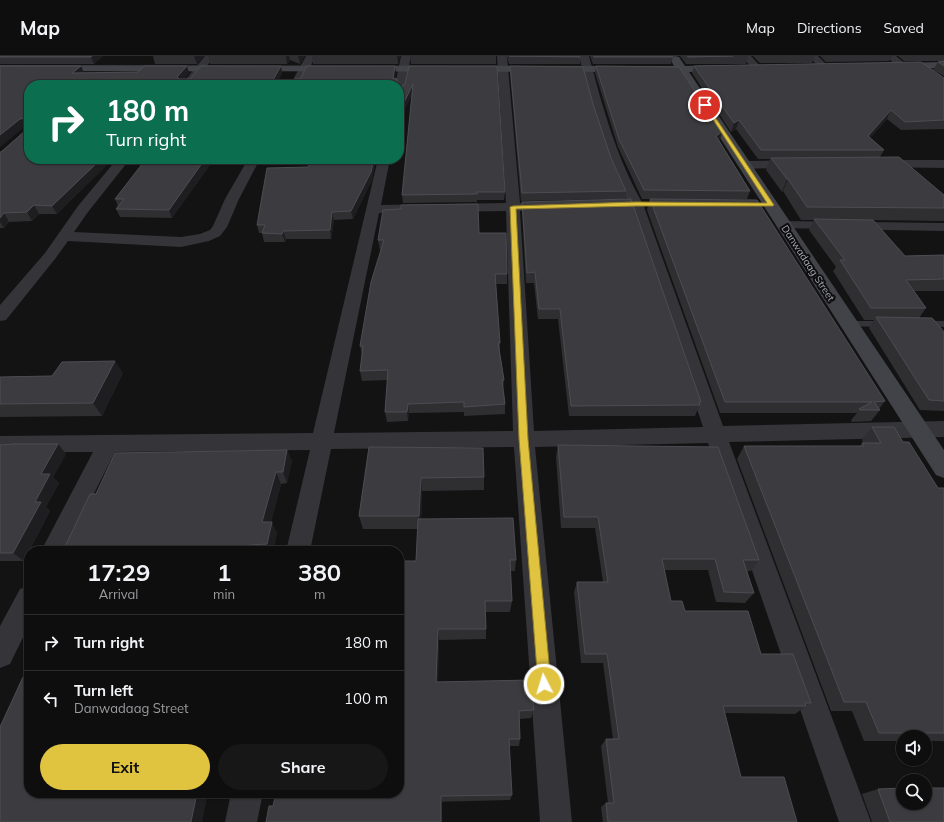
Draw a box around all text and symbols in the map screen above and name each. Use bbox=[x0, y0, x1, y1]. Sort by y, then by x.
text: Map bbox=[20, 16, 60, 40]
text: Map bbox=[746, 19, 775, 37]
text: Directions bbox=[797, 19, 862, 37]
text: Saved bbox=[884, 19, 924, 37]
pin bbox=[688, 88, 722, 122]
text: 180 m bbox=[106, 93, 189, 128]
icon: arrive bbox=[694, 94, 716, 116]
icon: right bbox=[40, 96, 92, 148]
text: Turn right bbox=[106, 128, 186, 151]
street label: Danwadaag Street bbox=[779, 222, 838, 304]
text: 17:29 bbox=[87, 557, 150, 587]
text: 1 bbox=[217, 557, 231, 587]
text: 380 bbox=[298, 557, 341, 587]
text: Arrival bbox=[99, 586, 138, 602]
text: min bbox=[213, 586, 235, 602]
text: m bbox=[314, 586, 325, 602]
icon: right bbox=[40, 632, 62, 654]
text: Turn right bbox=[74, 633, 144, 652]
text: 180 m bbox=[344, 633, 388, 652]
position arrow bbox=[523, 663, 565, 705]
text: Turn left bbox=[74, 681, 133, 700]
icon: left bbox=[40, 688, 62, 710]
text: 100 m bbox=[344, 689, 388, 708]
text: Danwadaag Street bbox=[74, 700, 189, 716]
map controls bbox=[896, 730, 932, 810]
button: sound bbox=[896, 730, 932, 766]
button: Exit bbox=[40, 744, 210, 790]
button: Share bbox=[218, 744, 388, 790]
button: search bbox=[896, 774, 932, 810]

